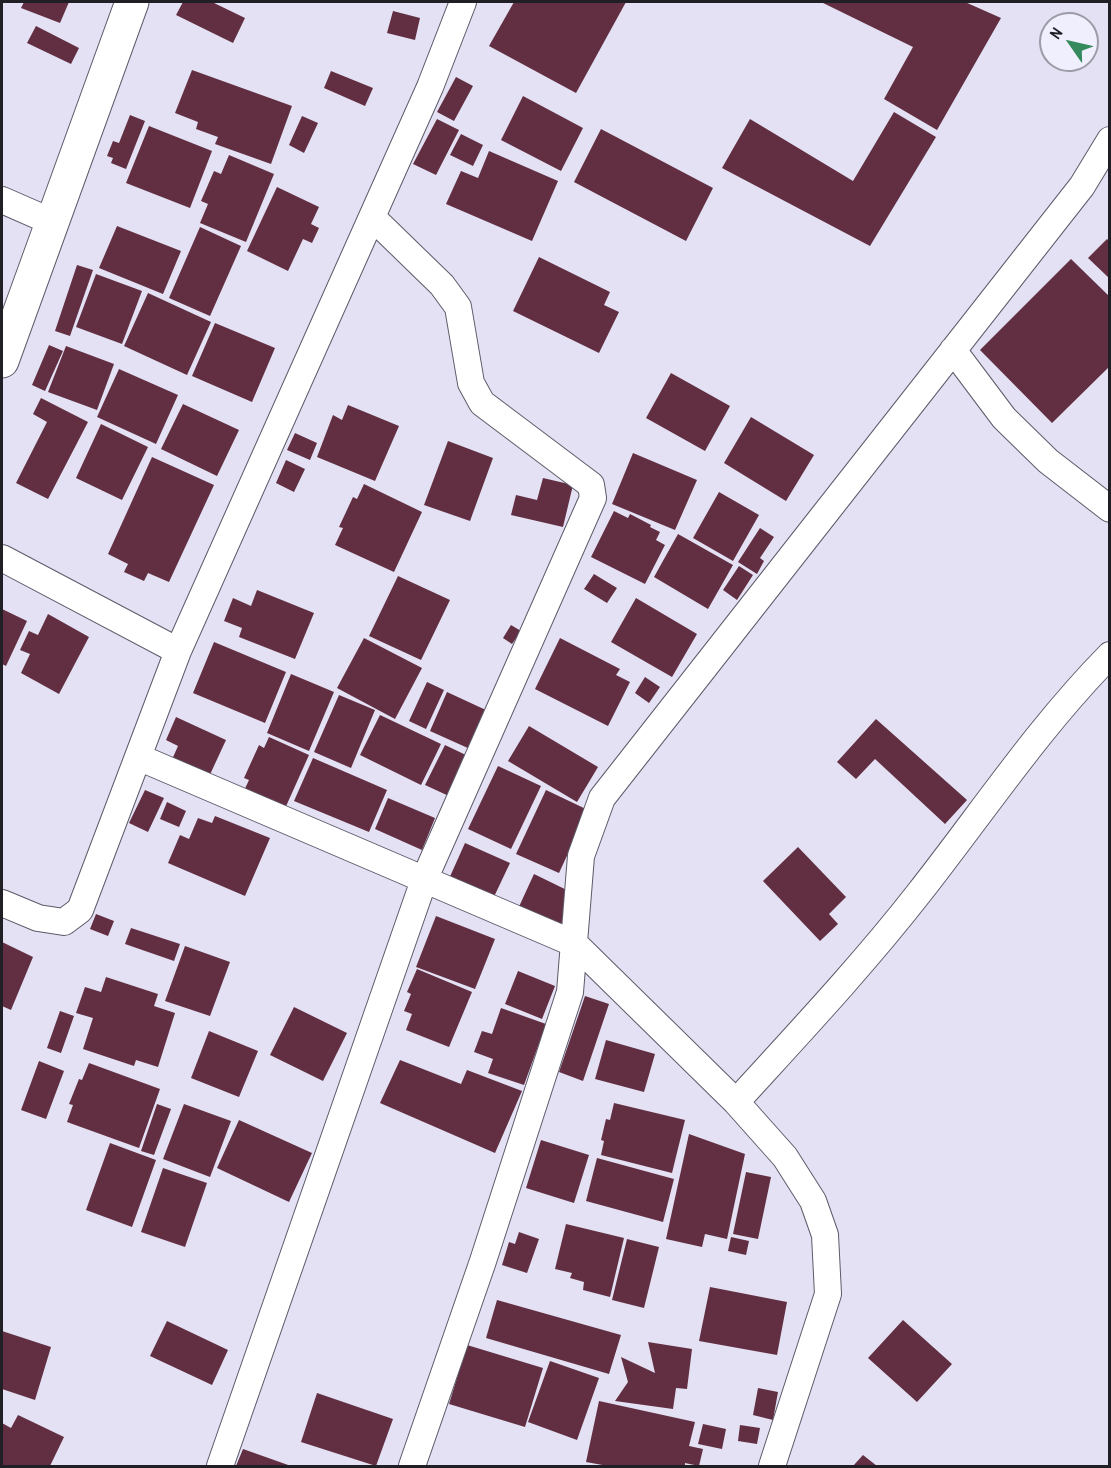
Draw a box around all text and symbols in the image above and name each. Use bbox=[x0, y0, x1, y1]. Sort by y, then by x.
north arrow bbox=[1039, 12, 1099, 72]
text: N bbox=[1044, 23, 1068, 43]

